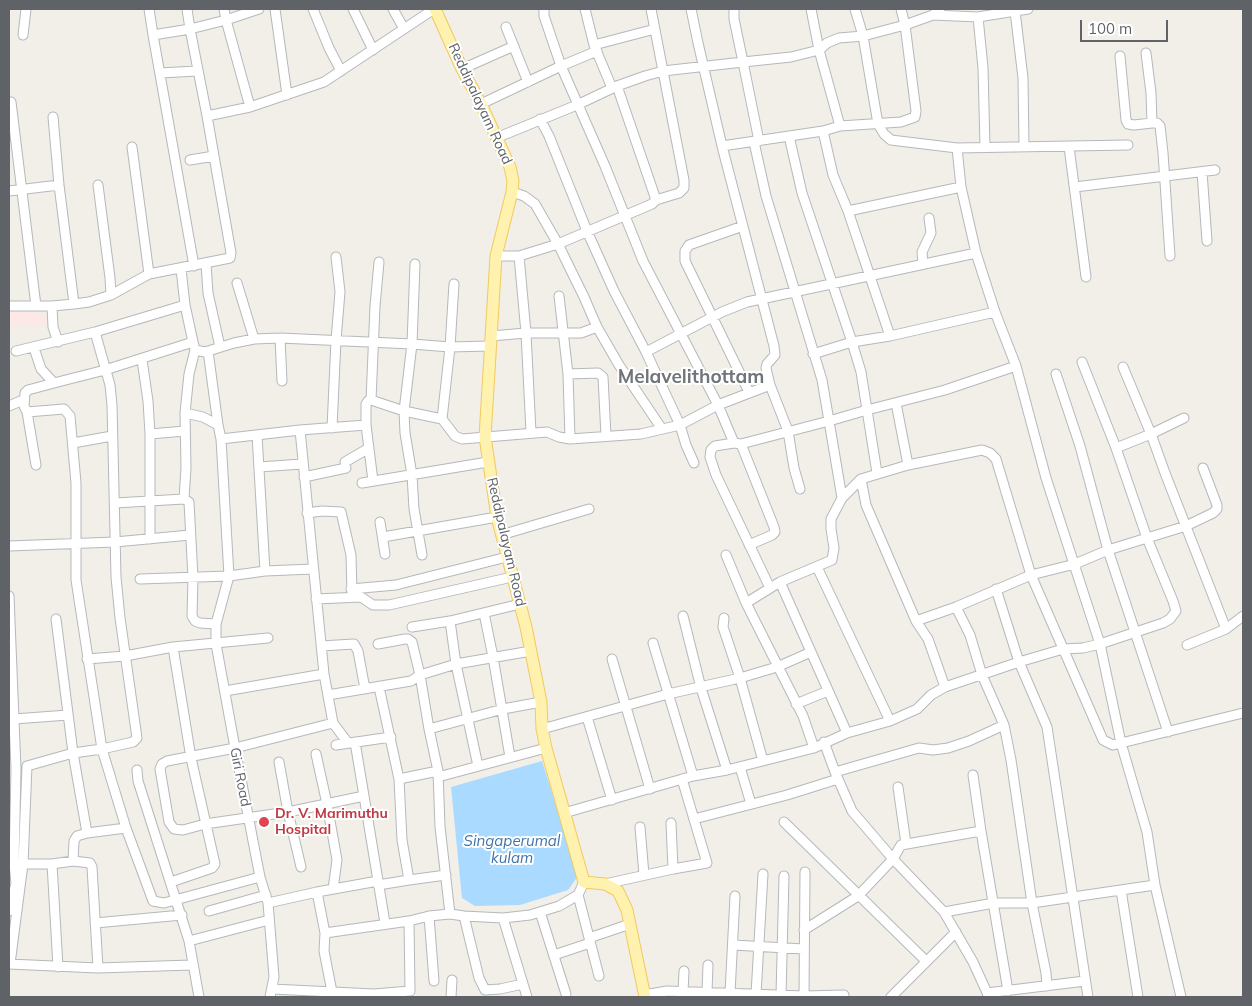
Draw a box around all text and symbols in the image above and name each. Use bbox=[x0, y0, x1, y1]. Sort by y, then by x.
scale bar bbox=[1082, 10, 1170, 42]
text: 100 m bbox=[1088, 19, 1132, 38]
street label: Reddipalayam Road bbox=[445, 41, 515, 167]
district label: Melavelithottam bbox=[618, 366, 764, 388]
street label: Reddipalayam Road bbox=[483, 476, 529, 608]
street label: Giri Road bbox=[226, 746, 254, 808]
place label: Dr. V. Marimuthu Hospital bbox=[275, 806, 388, 839]
marker: Dr. V. Marimuthu Hospital bbox=[257, 815, 271, 829]
water label: Singaperumal kulam bbox=[464, 832, 560, 867]

